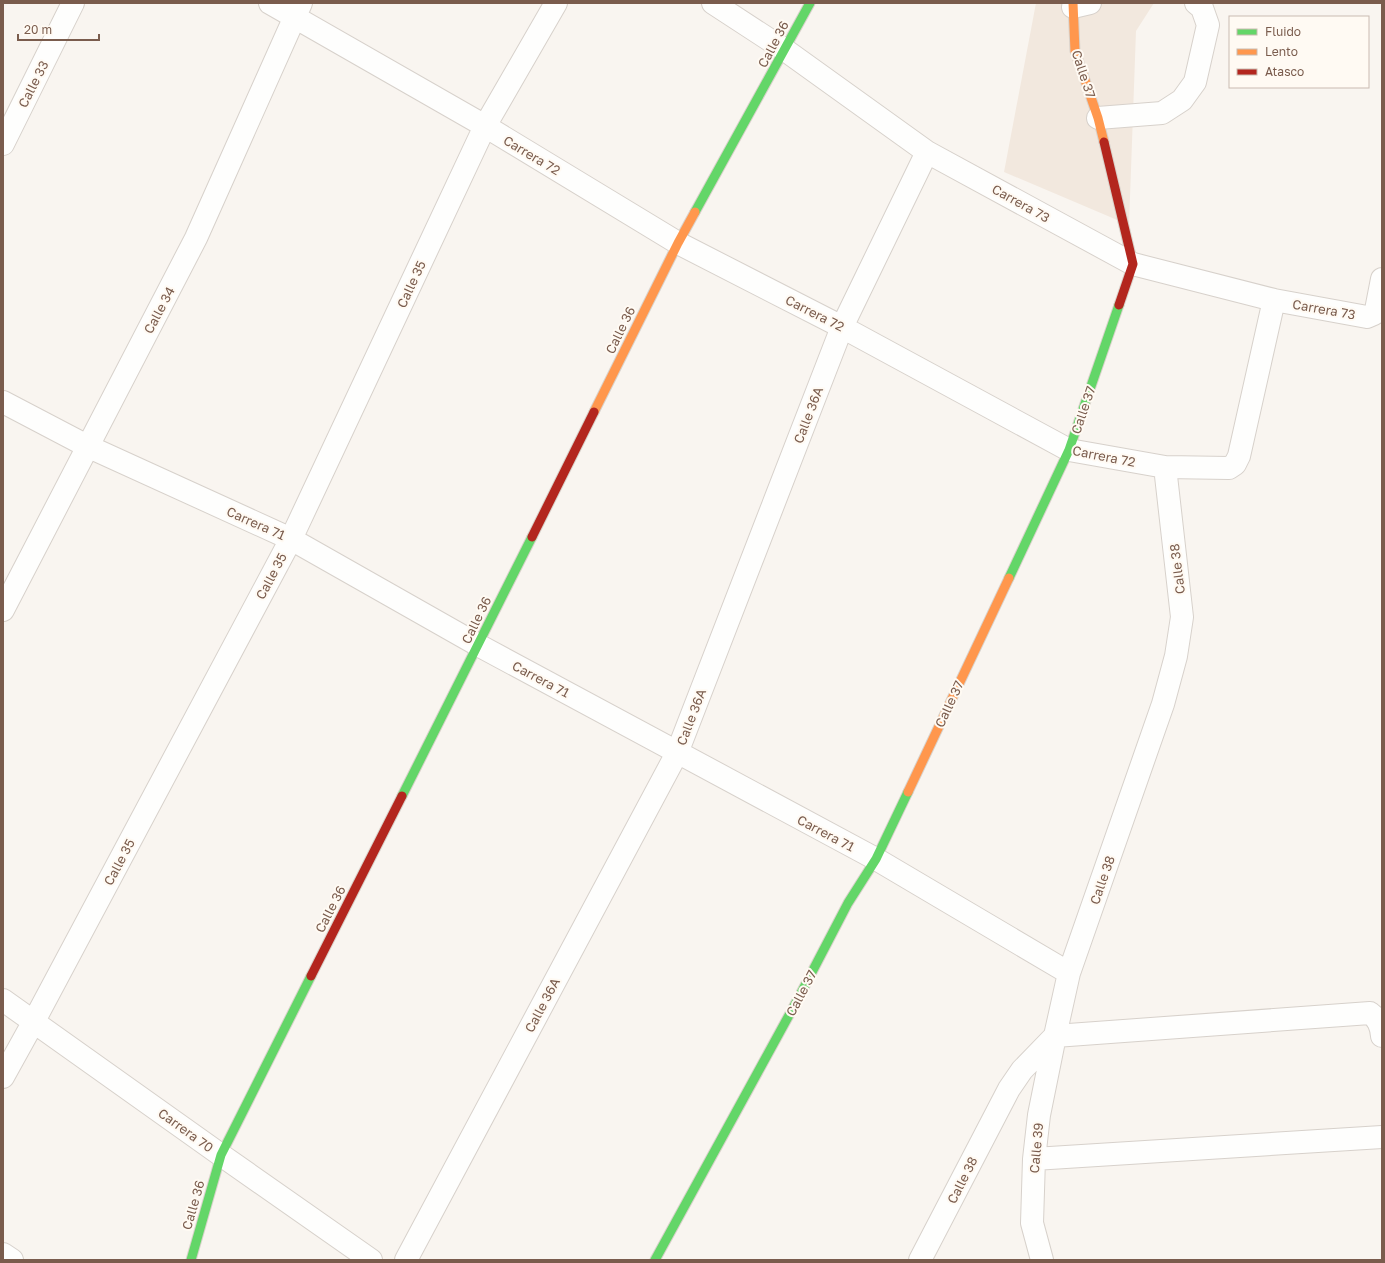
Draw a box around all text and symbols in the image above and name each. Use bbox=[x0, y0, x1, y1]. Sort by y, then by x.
scale bar bbox=[18, 16, 99, 42]
legend bbox=[1229, 16, 1369, 88]
street label: Calle 36 bbox=[754, 18, 792, 70]
text: 20 m bbox=[24, 22, 52, 37]
text: Fluido bbox=[1265, 24, 1301, 39]
text: Lento bbox=[1265, 44, 1298, 59]
street label: Calle 37 bbox=[1069, 48, 1099, 100]
street label: Calle 33 bbox=[14, 58, 52, 110]
text: Atasco bbox=[1265, 64, 1304, 79]
street label: Carrera 72 bbox=[501, 132, 563, 178]
street label: Carrera 73 bbox=[989, 181, 1053, 225]
street label: Calle 35 bbox=[393, 258, 429, 310]
street label: Calle 34 bbox=[140, 284, 178, 336]
street label: Carrera 72 bbox=[783, 291, 847, 335]
street label: Carrera 73 bbox=[1291, 296, 1357, 322]
street label: Calle 36 bbox=[602, 304, 638, 356]
street label: Calle 36A bbox=[790, 384, 826, 446]
street label: Calle 37 bbox=[1067, 384, 1099, 436]
street label: Carrera 72 bbox=[1071, 442, 1137, 470]
street label: Carrera 71 bbox=[224, 503, 288, 543]
street label: Calle 38 bbox=[1166, 543, 1188, 595]
street label: Calle 35 bbox=[252, 550, 290, 602]
street label: Calle 36 bbox=[458, 594, 494, 646]
street label: Carrera 71 bbox=[510, 657, 572, 701]
street label: Calle 37 bbox=[931, 678, 967, 730]
street label: Calle 36A bbox=[673, 686, 709, 748]
street label: Carrera 71 bbox=[795, 811, 857, 855]
street label: Calle 35 bbox=[100, 836, 138, 888]
street label: Calle 38 bbox=[1086, 853, 1118, 907]
street label: Calle 36 bbox=[311, 883, 349, 935]
street label: Calle 37 bbox=[782, 967, 820, 1019]
street label: Calle 36A bbox=[521, 975, 563, 1035]
street label: Carrera 70 bbox=[155, 1105, 217, 1155]
street label: Calle 39 bbox=[1026, 1122, 1046, 1174]
street label: Calle 38 bbox=[943, 1154, 981, 1206]
street label: Calle 36 bbox=[178, 1178, 208, 1232]

